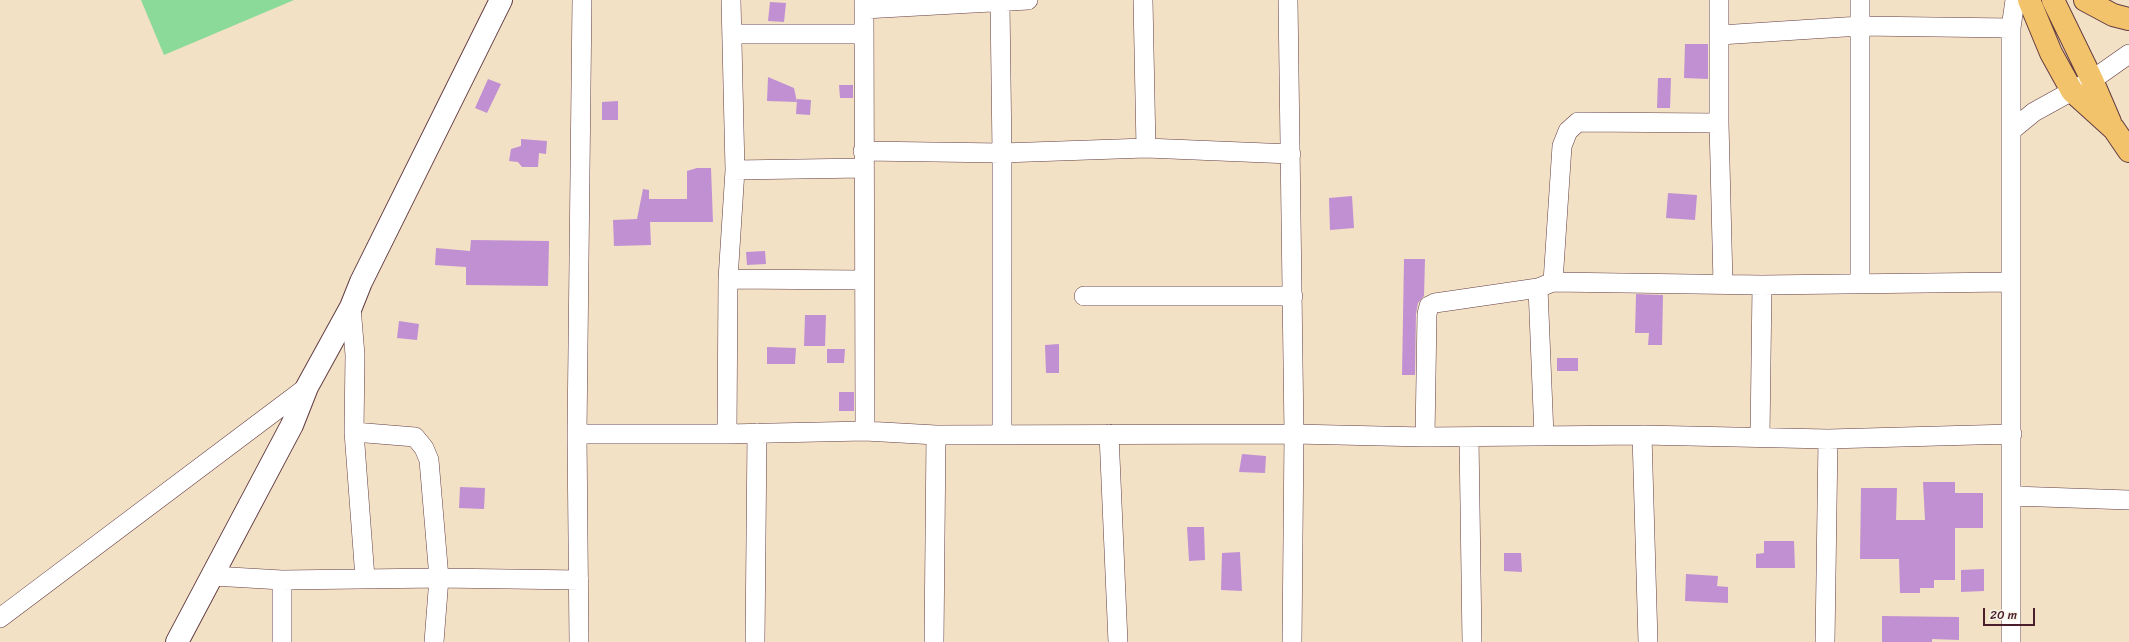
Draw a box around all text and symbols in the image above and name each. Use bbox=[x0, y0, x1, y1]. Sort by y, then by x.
scale bar bbox=[1985, 600, 2037, 626]
text: 20 m bbox=[1990, 604, 2017, 626]

